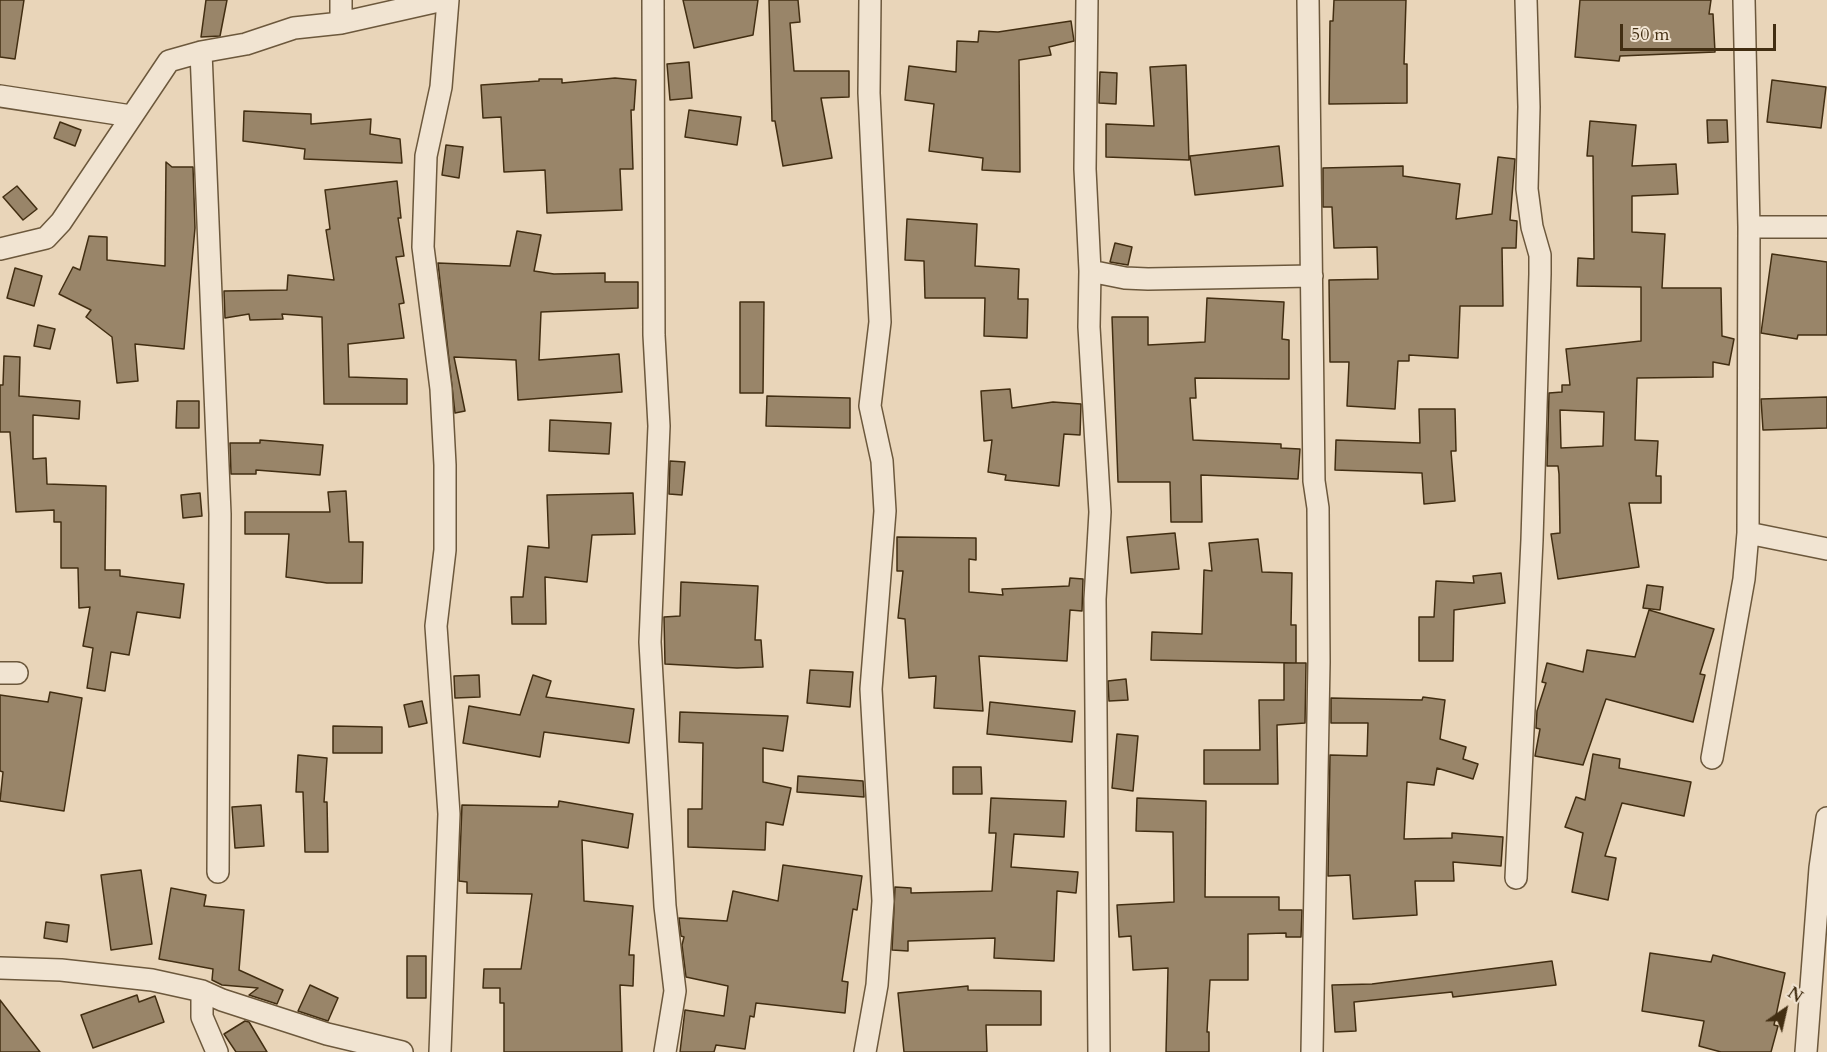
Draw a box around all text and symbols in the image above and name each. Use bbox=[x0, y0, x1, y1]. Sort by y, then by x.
scale bar bbox=[1623, 12, 1779, 50]
text: 50 m bbox=[1631, 22, 1670, 47]
north arrow bbox=[1755, 980, 1815, 1040]
text: N bbox=[1783, 982, 1807, 1008]

